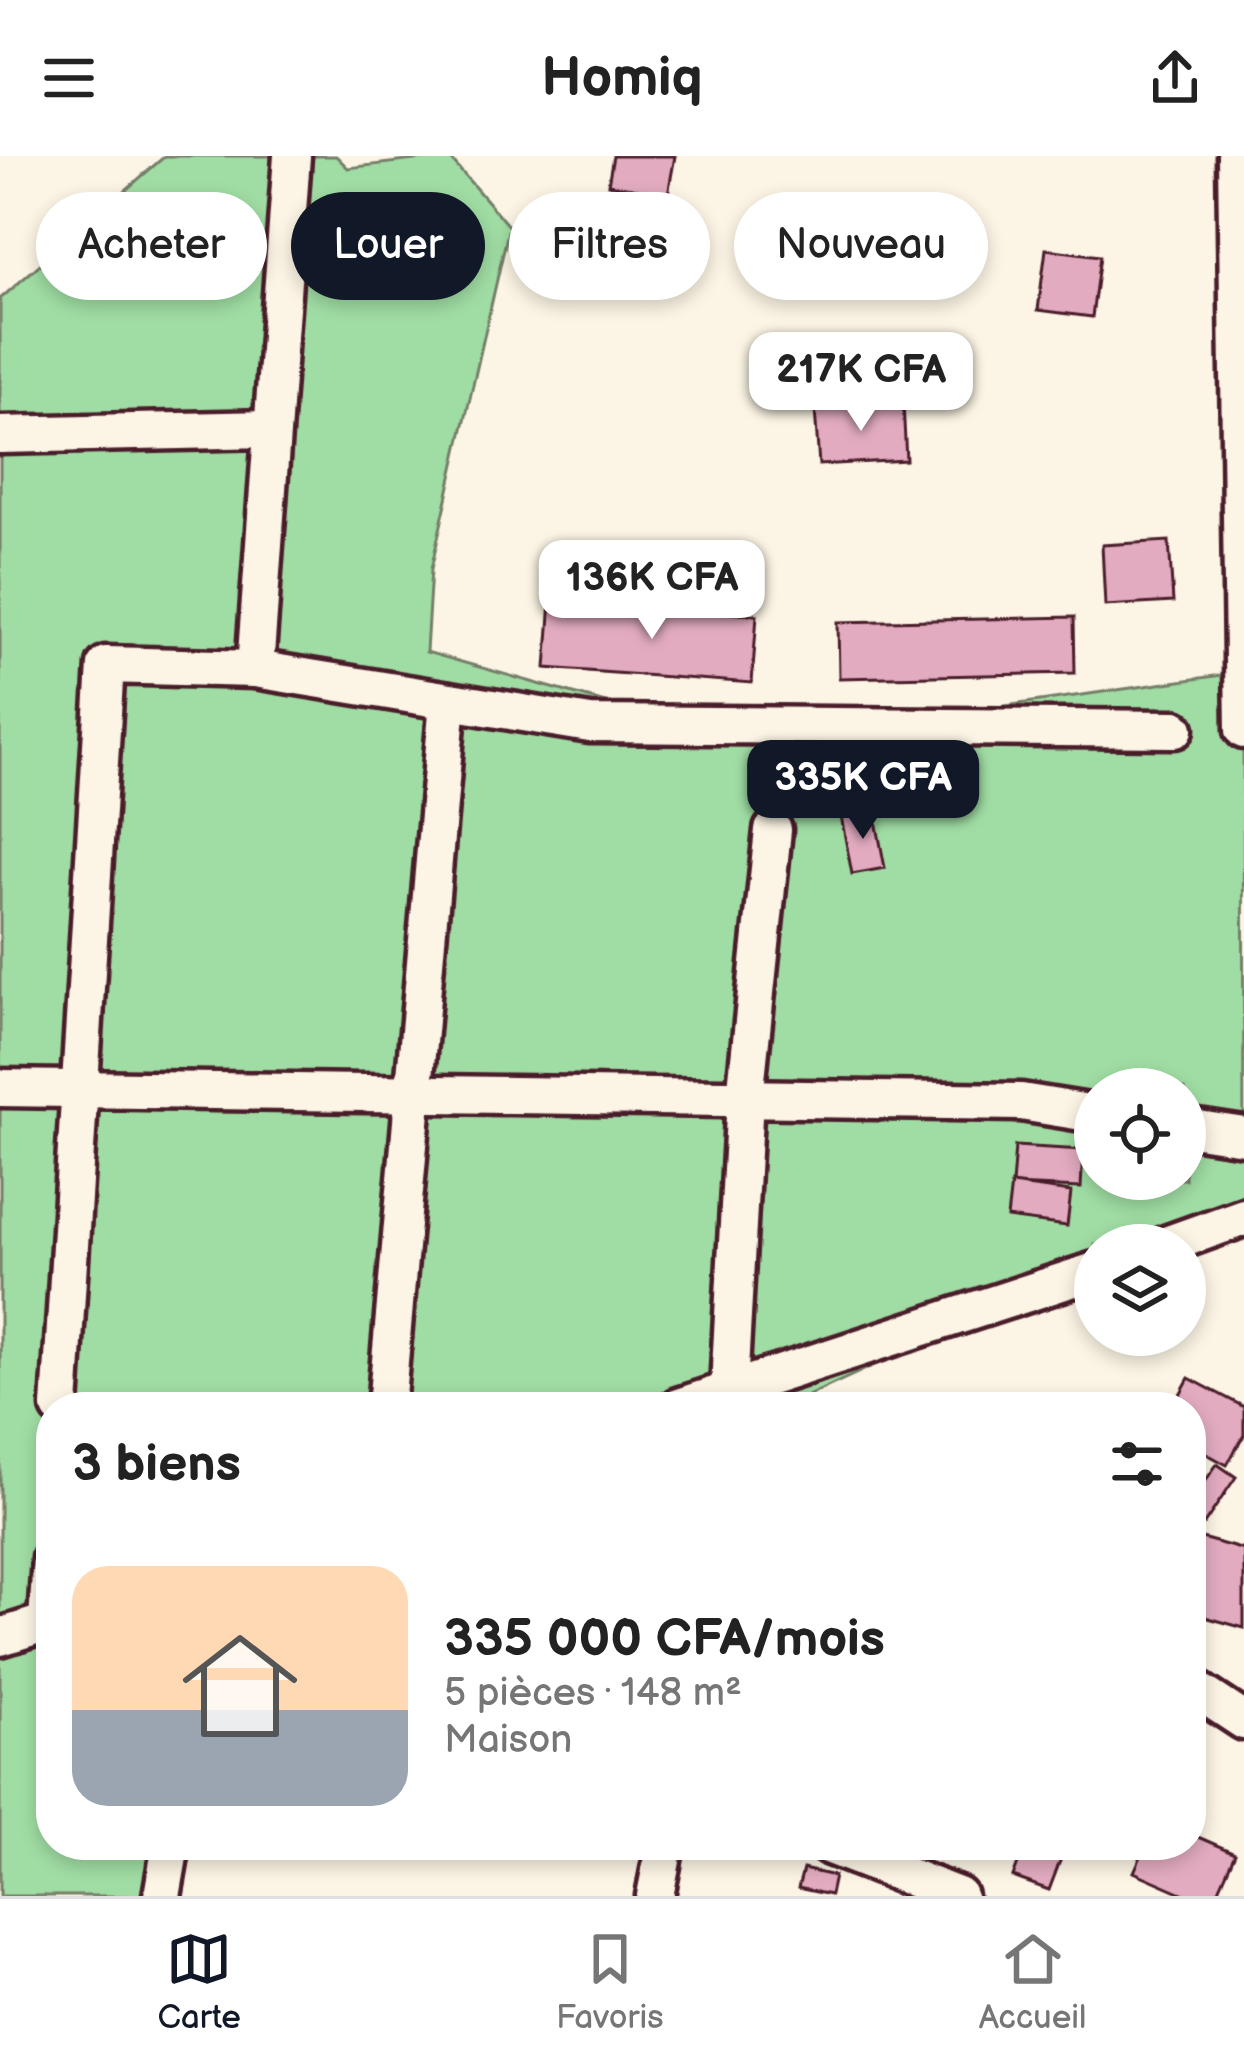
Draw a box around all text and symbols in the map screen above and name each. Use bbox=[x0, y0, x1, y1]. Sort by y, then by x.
icon: menu bbox=[36, 45, 102, 111]
icon: share bbox=[1142, 45, 1208, 111]
text: Homiq bbox=[541, 46, 703, 111]
chip: Acheter bbox=[36, 192, 267, 300]
chip: Louer bbox=[291, 192, 485, 300]
chip: Filtres bbox=[509, 192, 710, 300]
chip: Nouveau bbox=[734, 192, 988, 300]
pin: 217K CFA bbox=[737, 332, 985, 434]
text: 217K CFA bbox=[776, 347, 946, 394]
pin: 136K CFA bbox=[528, 540, 776, 642]
text: 136K CFA bbox=[566, 555, 738, 602]
pin: 335K CFA bbox=[739, 740, 987, 842]
text: 335K CFA bbox=[774, 755, 952, 802]
map controls bbox=[1074, 1068, 1206, 1356]
button: locate bbox=[1074, 1068, 1206, 1200]
button: layers bbox=[1074, 1224, 1206, 1356]
icon: filters bbox=[1104, 1431, 1170, 1497]
text: 3 biens bbox=[72, 1434, 241, 1495]
text: 335 000 CFA/mois bbox=[444, 1609, 885, 1670]
icon: home bbox=[168, 1614, 312, 1758]
text: 5 pièces · 148 m² bbox=[444, 1670, 742, 1717]
text: Maison bbox=[444, 1717, 572, 1764]
tab: Carte bbox=[158, 1926, 241, 2038]
tab: Favoris bbox=[556, 1926, 664, 2038]
tab: Accueil bbox=[979, 1926, 1086, 2038]

